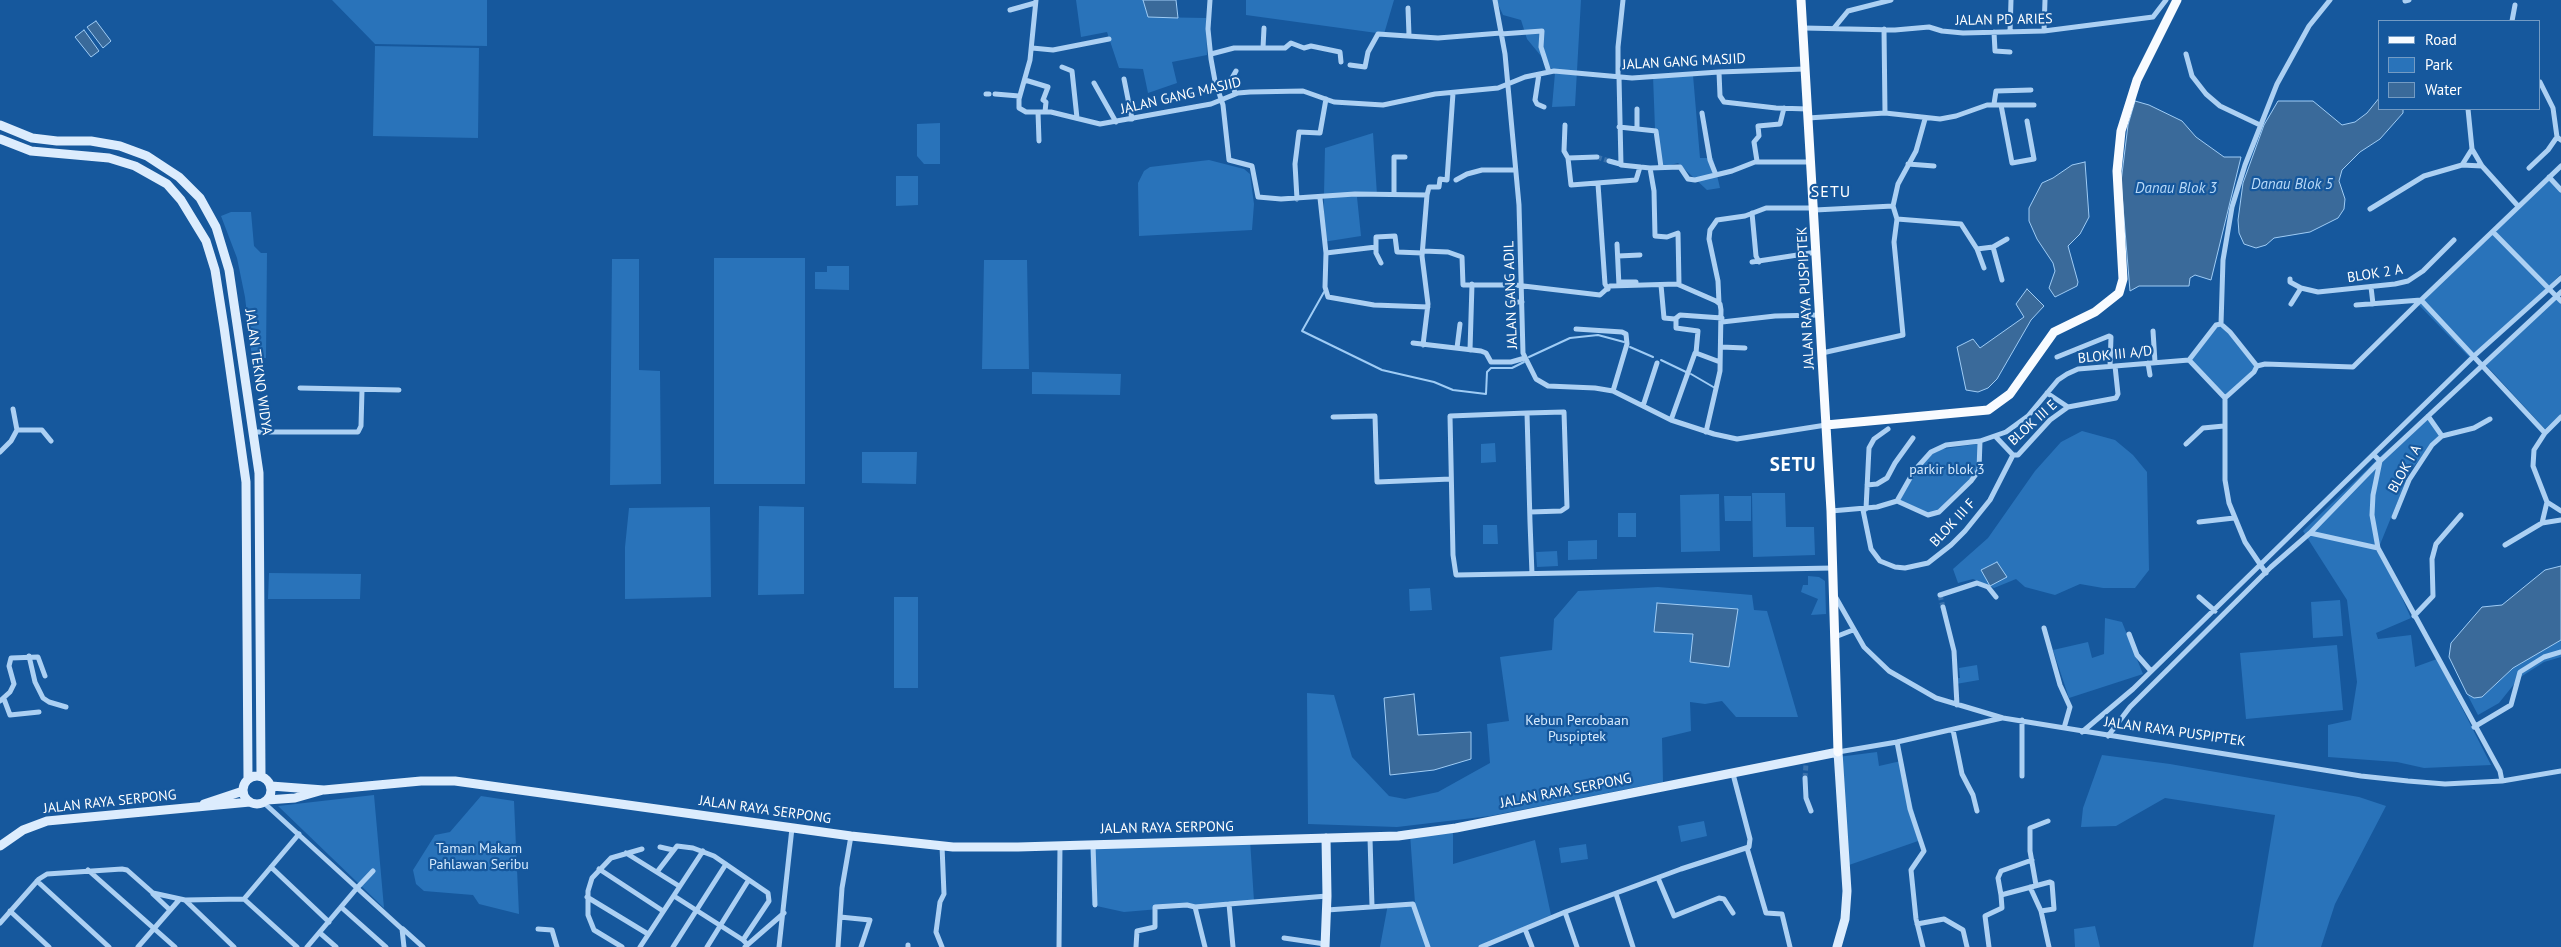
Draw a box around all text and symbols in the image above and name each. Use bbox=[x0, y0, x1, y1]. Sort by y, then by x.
street label: JALAN PD ARIES bbox=[1955, 11, 2053, 29]
legend bbox=[2378, 20, 2541, 110]
text: Road bbox=[2425, 30, 2457, 49]
street label: JALAN GANG MASJID bbox=[1622, 50, 1746, 74]
text: Park bbox=[2425, 55, 2453, 74]
street label: JALAN GANG MASJID bbox=[1119, 74, 1243, 118]
text: Water bbox=[2425, 80, 2462, 99]
water label: Danau Blok 5 bbox=[2251, 176, 2333, 194]
water label: Danau Blok 3 bbox=[2135, 180, 2217, 198]
district label: SETU bbox=[1810, 182, 1852, 202]
street label: JALAN RAYA PUSPIPTEK bbox=[1794, 226, 1818, 370]
street label: JALAN GANG ADIL bbox=[1501, 241, 1521, 349]
street label: BLOK 2 A bbox=[2346, 261, 2404, 287]
street label: JALAN TEKNO WIDYA bbox=[241, 308, 275, 436]
street label: BLOK III A/D bbox=[2077, 343, 2153, 367]
street label: BLOK III E bbox=[2005, 397, 2061, 449]
street label: BLOK I A bbox=[2385, 442, 2425, 496]
district label: SETU bbox=[1769, 455, 1817, 477]
park label: parkir blok 3 bbox=[1909, 462, 1985, 478]
street label: BLOK III F bbox=[1927, 495, 1979, 551]
park label: Kebun Percobaan Puspiptek bbox=[1525, 713, 1629, 746]
street label: JALAN RAYA PUSPIPTEK bbox=[2103, 714, 2247, 750]
street label: JALAN RAYA SERPONG bbox=[1499, 770, 1633, 812]
street label: JALAN RAYA SERPONG bbox=[43, 787, 177, 817]
street label: JALAN RAYA SERPONG bbox=[698, 792, 832, 828]
street label: JALAN RAYA SERPONG bbox=[1100, 818, 1234, 838]
park label: Taman Makam Pahlawan Seribu bbox=[429, 841, 529, 874]

